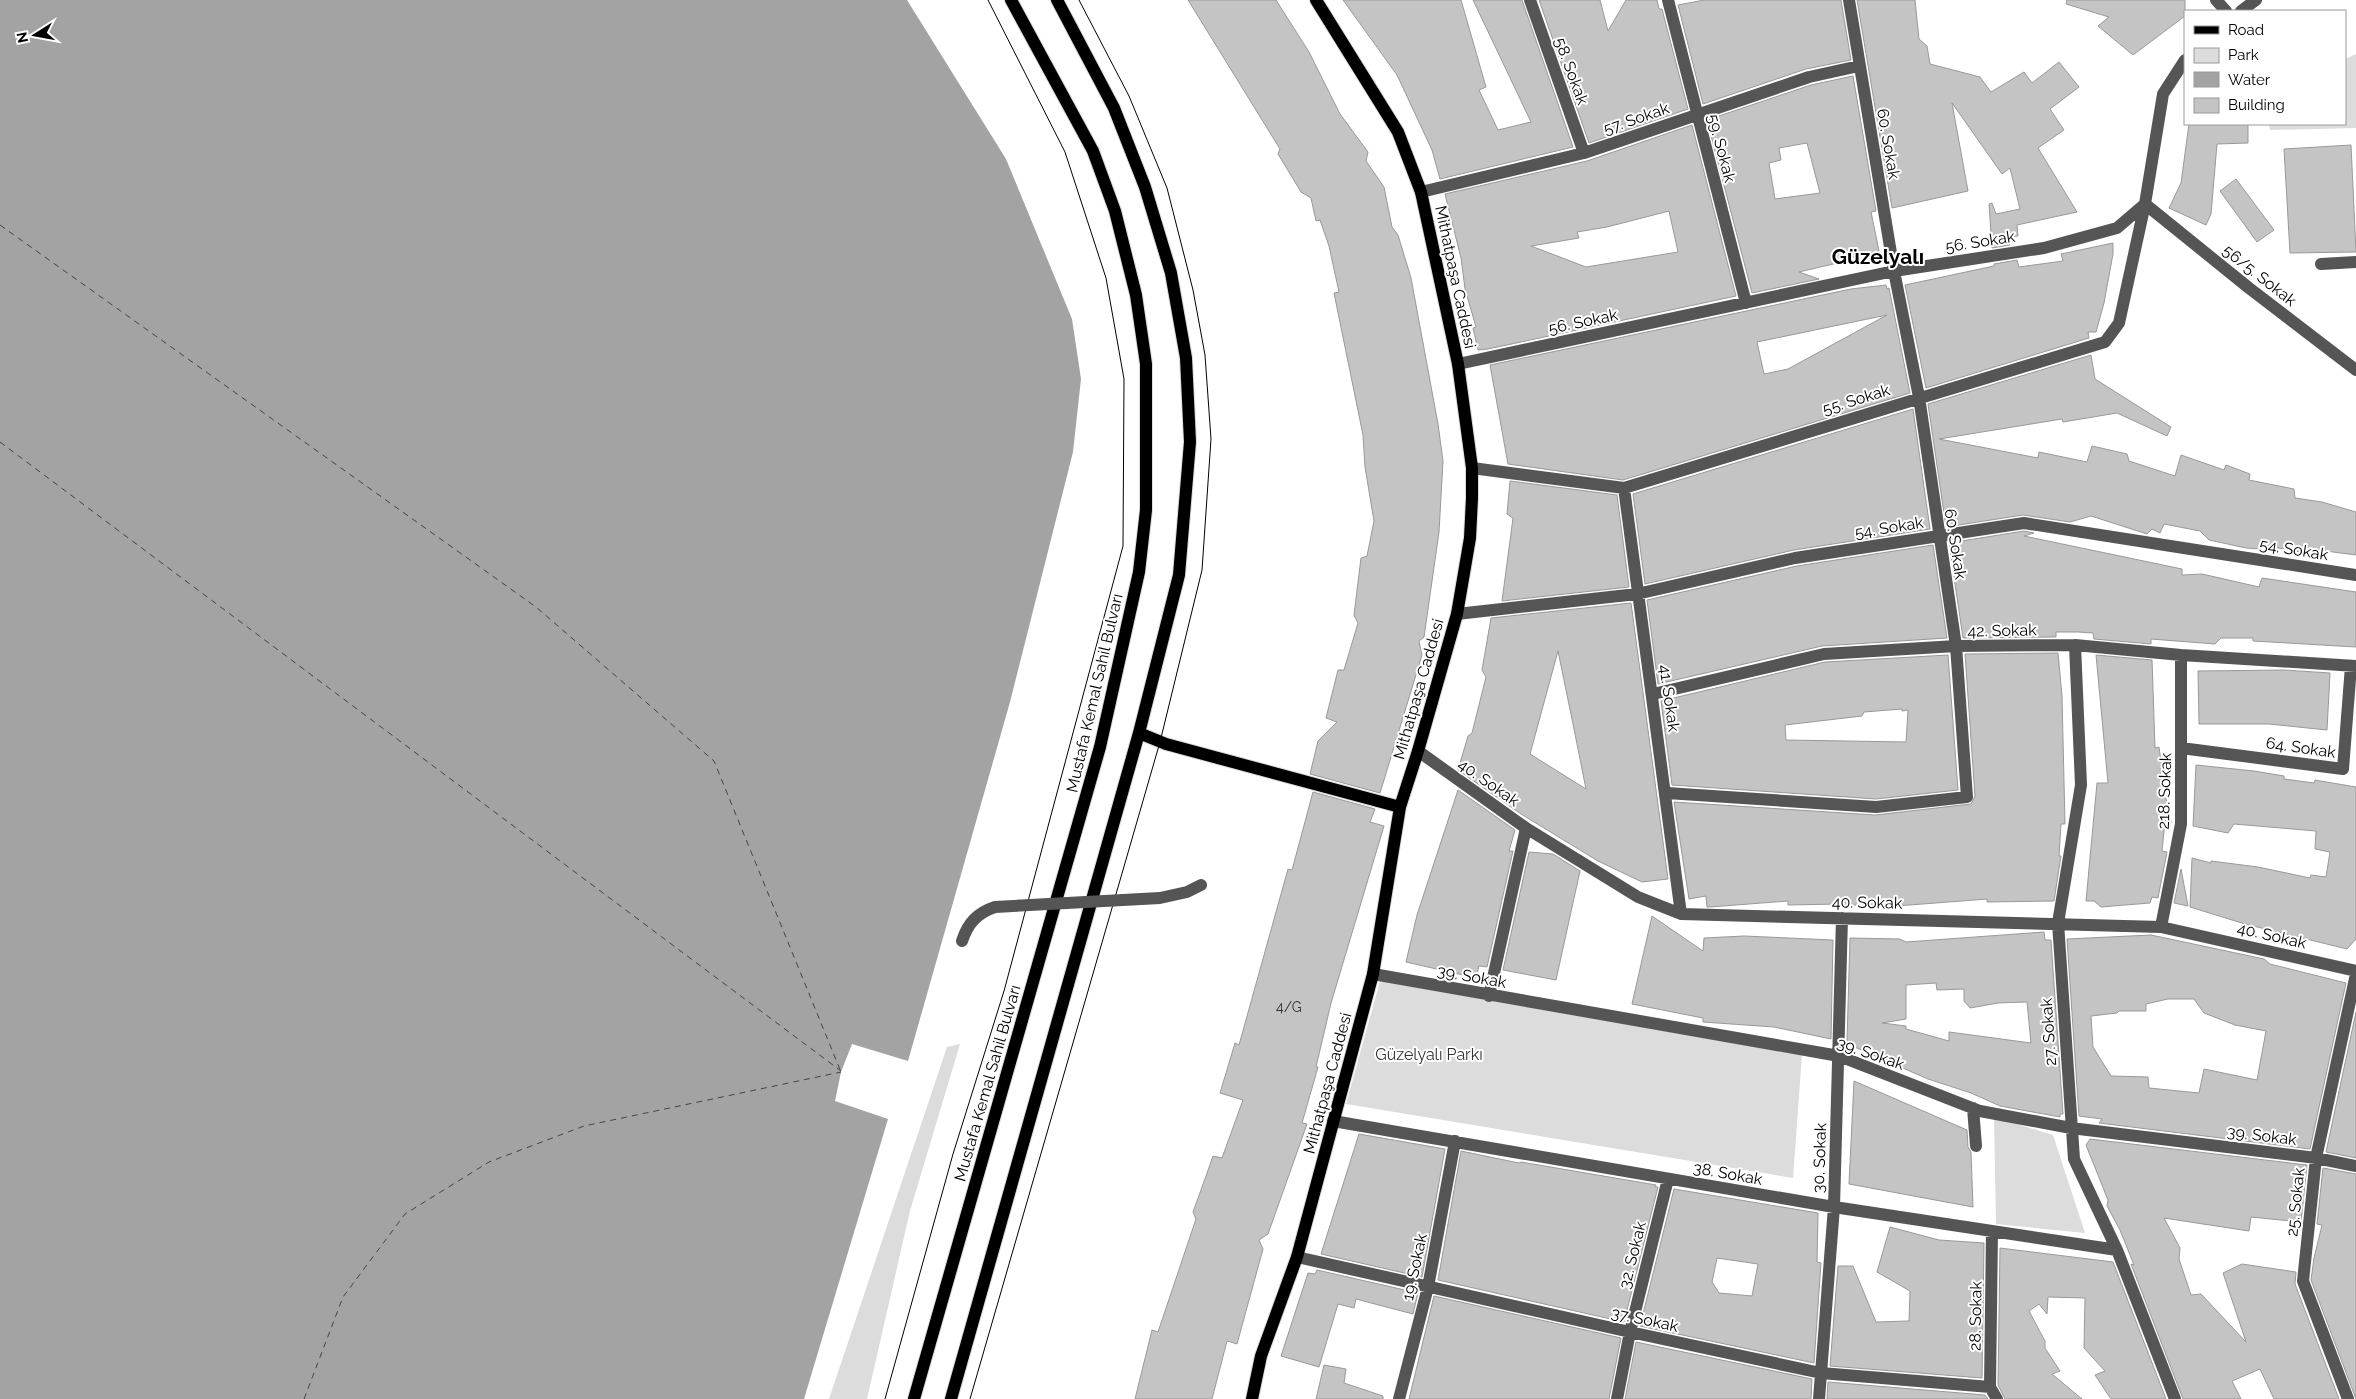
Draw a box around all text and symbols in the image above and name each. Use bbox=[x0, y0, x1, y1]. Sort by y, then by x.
north arrow bbox=[10, 10, 60, 60]
legend bbox=[2184, 10, 2346, 125]
text: Road bbox=[2228, 21, 2264, 39]
text: N bbox=[13, 31, 31, 44]
street label: 58. Sokak bbox=[1551, 35, 1593, 108]
text: Park bbox=[2228, 46, 2259, 64]
text: Water bbox=[2228, 71, 2271, 89]
text: Building bbox=[2228, 96, 2285, 114]
street label: 57. Sokak bbox=[1601, 98, 1672, 139]
street label: 60. Sokak bbox=[1873, 107, 1904, 181]
street label: 59. Sokak bbox=[1703, 112, 1740, 185]
street label: Mithatpaşa Caddesi bbox=[1431, 204, 1480, 350]
street label: 56. Sokak bbox=[1944, 227, 2017, 256]
street label: 56/5. Sokak bbox=[2219, 241, 2301, 310]
district label: Güzelyalı bbox=[1832, 244, 1924, 269]
street label: 56. Sokak bbox=[1547, 305, 1620, 338]
street label: 55. Sokak bbox=[1820, 380, 1893, 419]
street label: 60. Sokak bbox=[1941, 507, 1971, 581]
street label: 54. Sokak bbox=[1853, 513, 1925, 542]
street label: 54. Sokak bbox=[2258, 535, 2330, 564]
street label: Mustafa Kemal Sahil Bulvarı bbox=[1062, 592, 1127, 794]
street label: Mithatpaşa Caddesi bbox=[1389, 617, 1448, 762]
street label: 42. Sokak bbox=[1967, 620, 2037, 641]
street label: 41. Sokak bbox=[1655, 663, 1684, 733]
street label: 64. Sokak bbox=[2265, 733, 2338, 762]
street label: 218. Sokak bbox=[2154, 752, 2175, 830]
street label: 40. Sokak bbox=[1454, 754, 1523, 811]
street label: 40. Sokak bbox=[1832, 892, 1903, 913]
street label: 40. Sokak bbox=[2235, 918, 2309, 953]
street label: 39. Sokak bbox=[1436, 961, 1508, 992]
street label: Mustafa Kemal Sahil Bulvarı bbox=[950, 983, 1025, 1184]
street label: 27. Sokak bbox=[2037, 997, 2060, 1066]
house number: 4/G bbox=[1276, 999, 1302, 1015]
street label: Mithatpaşa Caddesi bbox=[1299, 1010, 1355, 1156]
street label: 39. Sokak bbox=[1835, 1033, 1907, 1074]
park label: Güzelyalı Parkı bbox=[1375, 1045, 1483, 1064]
street label: 30. Sokak bbox=[1809, 1122, 1830, 1193]
street label: 39. Sokak bbox=[2226, 1122, 2298, 1149]
street label: 38. Sokak bbox=[1692, 1158, 1765, 1189]
street label: 25. Sokak bbox=[2282, 1166, 2309, 1237]
street label: 32. Sokak bbox=[1615, 1219, 1650, 1291]
street label: 19. Sokak bbox=[1398, 1231, 1431, 1302]
street label: 28. Sokak bbox=[1965, 1280, 1986, 1351]
street label: 37. Sokak bbox=[1610, 1303, 1681, 1336]

